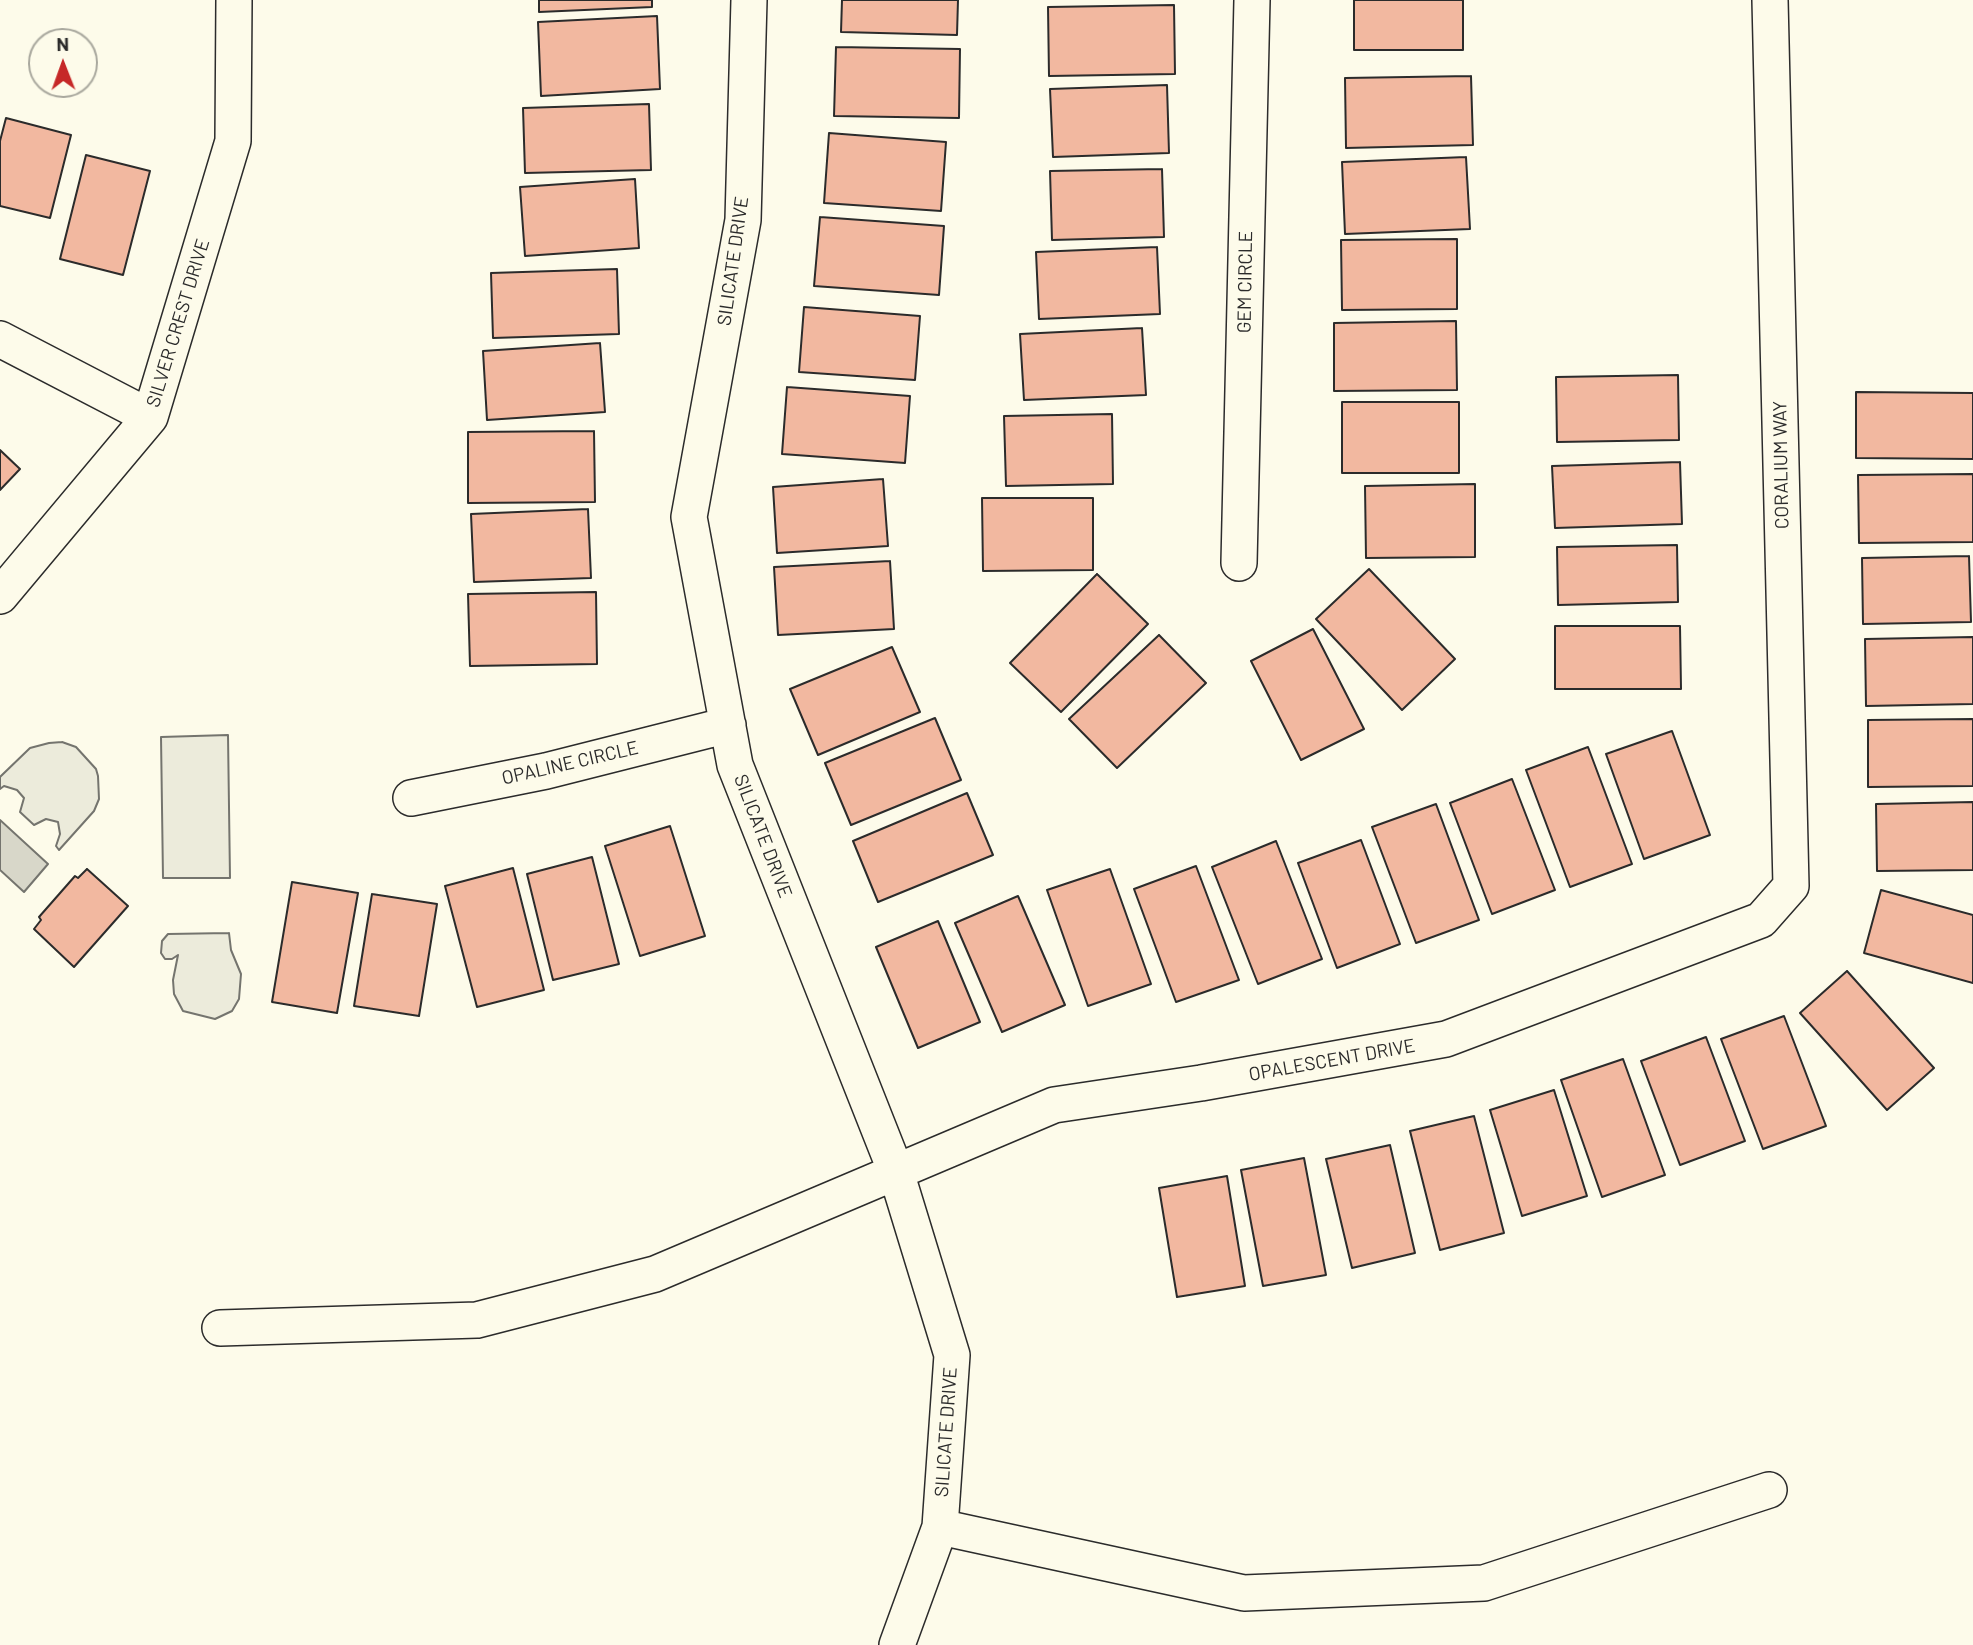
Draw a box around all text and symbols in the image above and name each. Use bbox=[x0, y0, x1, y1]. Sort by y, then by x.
north arrow bbox=[28, 28, 98, 98]
text: N bbox=[56, 32, 69, 55]
street label: SILICATE DRIVE bbox=[713, 195, 753, 327]
street label: GEM CIRCLE bbox=[1233, 231, 1257, 333]
street label: SILVER CREST DRIVE bbox=[142, 236, 214, 410]
street label: CORALIUM WAY bbox=[1768, 401, 1794, 529]
street label: OPALINE CIRCLE bbox=[499, 736, 641, 790]
street label: SILICATE DRIVE bbox=[729, 771, 797, 901]
street label: OPALESCENT DRIVE bbox=[1247, 1034, 1417, 1086]
street label: SILICATE DRIVE bbox=[930, 1366, 962, 1498]

